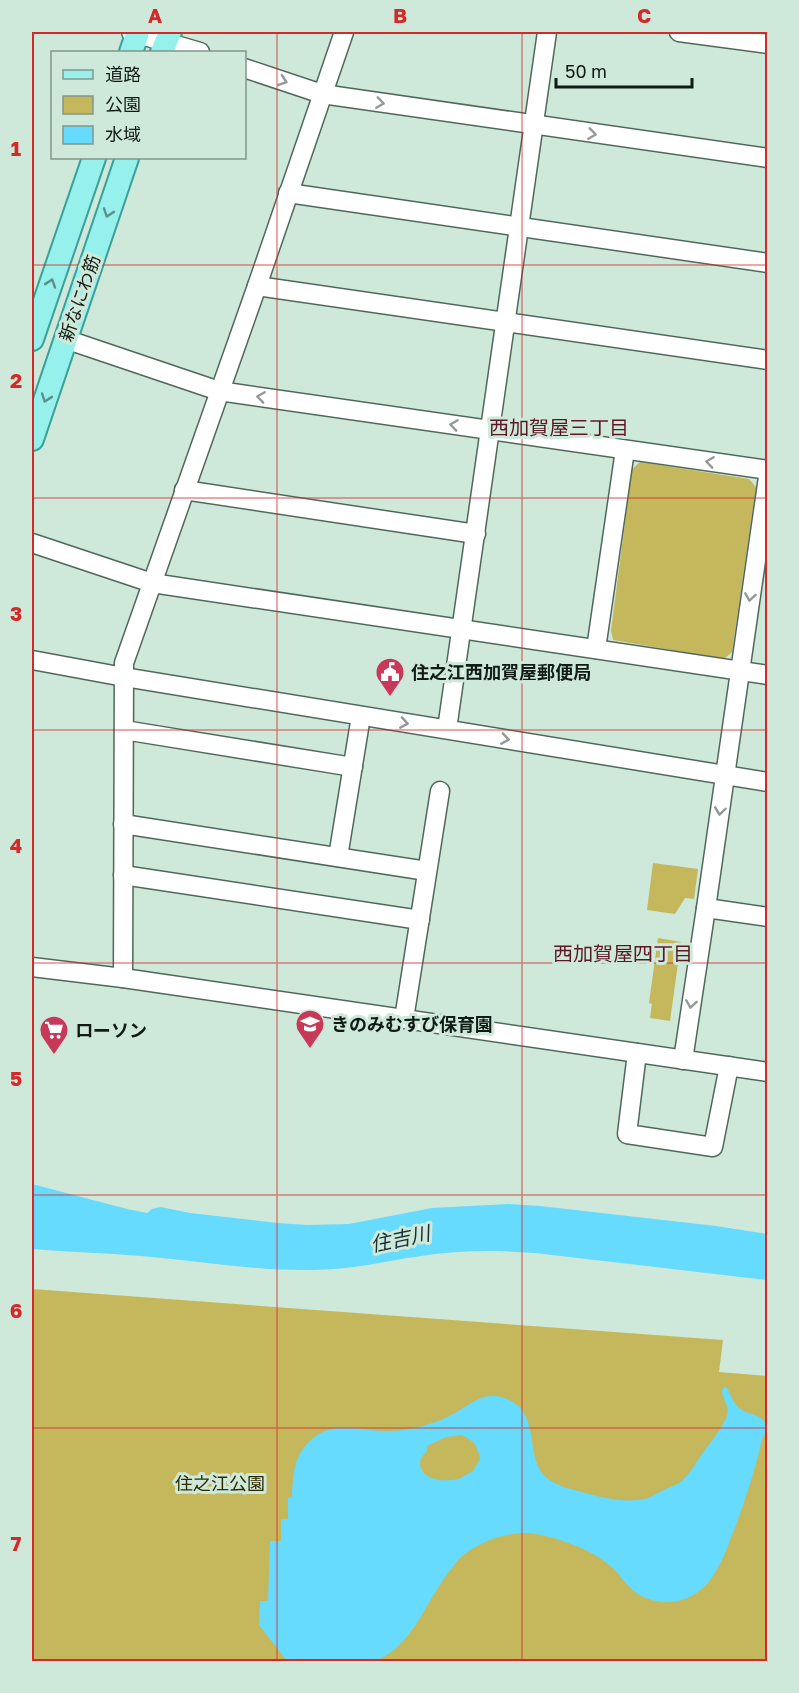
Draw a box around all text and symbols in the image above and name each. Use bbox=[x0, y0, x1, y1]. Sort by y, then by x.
text: A bbox=[148, 3, 162, 27]
text: B bbox=[393, 3, 407, 27]
text: C bbox=[637, 3, 651, 27]
legend bbox=[51, 51, 246, 159]
scale bar bbox=[556, 51, 692, 89]
text: 50 m bbox=[565, 60, 607, 82]
text: 道路 bbox=[105, 63, 141, 85]
one-way arrow bbox=[277, 74, 288, 87]
text: 公園 bbox=[105, 93, 141, 115]
one-way arrow bbox=[374, 96, 384, 109]
text: 水域 bbox=[105, 123, 141, 145]
one-way arrow bbox=[588, 128, 597, 140]
text: 1 bbox=[11, 136, 21, 160]
one-way arrow bbox=[103, 207, 115, 218]
street label: 新なにわ筋 bbox=[54, 252, 104, 344]
one-way arrow bbox=[43, 278, 56, 289]
text: 2 bbox=[10, 368, 22, 392]
one-way arrow bbox=[40, 392, 53, 403]
one-way arrow bbox=[257, 392, 266, 404]
district label: 西加賀屋三丁目 bbox=[489, 415, 629, 439]
one-way arrow bbox=[450, 420, 459, 432]
one-way arrow bbox=[705, 456, 714, 468]
one-way arrow bbox=[745, 593, 757, 602]
text: 3 bbox=[10, 601, 22, 625]
public building icon: 住之江西加賀屋郵便局 bbox=[374, 656, 406, 698]
place label: 住之江西加賀屋郵便局 bbox=[411, 661, 591, 683]
one-way arrow bbox=[400, 716, 409, 728]
one-way arrow bbox=[500, 732, 510, 744]
one-way arrow bbox=[714, 807, 726, 816]
text: 4 bbox=[10, 833, 22, 857]
district label: 西加賀屋四丁目 bbox=[553, 941, 693, 965]
one-way arrow bbox=[686, 999, 698, 1009]
school or university icon: きのみむすび保育園 bbox=[294, 1008, 326, 1050]
place label: きのみむすび保育園 bbox=[331, 1013, 493, 1035]
supermarket icon: ローソン bbox=[38, 1014, 70, 1056]
place label: ローソン bbox=[75, 1019, 147, 1041]
text: 5 bbox=[10, 1066, 22, 1090]
water label: 住吉川 bbox=[368, 1220, 434, 1256]
text: 6 bbox=[10, 1298, 22, 1322]
park label: 住之江公園 bbox=[175, 1472, 265, 1494]
text: 7 bbox=[11, 1531, 22, 1555]

